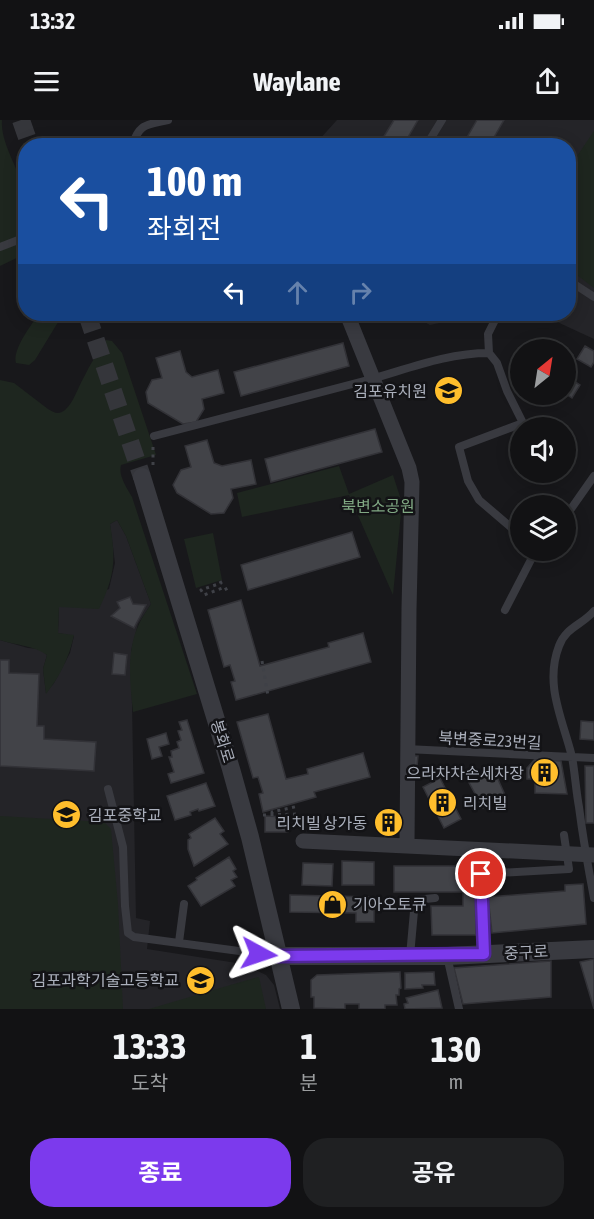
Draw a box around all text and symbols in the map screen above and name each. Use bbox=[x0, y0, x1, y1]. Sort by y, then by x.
text: 13:32 bbox=[30, 8, 75, 34]
icon: menu bbox=[30, 65, 63, 98]
icon: share bbox=[531, 65, 564, 98]
text: Waylane bbox=[253, 66, 341, 97]
text: 100 m bbox=[147, 157, 242, 205]
icon: left bbox=[48, 162, 126, 240]
text: 좌회전 bbox=[147, 213, 222, 244]
icon: left bbox=[218, 276, 251, 309]
icon: ahead bbox=[281, 276, 314, 309]
icon: right bbox=[344, 276, 377, 309]
north arrow bbox=[510, 339, 576, 405]
map controls bbox=[510, 339, 576, 561]
school or university icon: 김포유치원 bbox=[432, 375, 464, 407]
place label: 김포유치원 bbox=[353, 382, 427, 400]
button: sound bbox=[510, 417, 576, 483]
button: layers bbox=[510, 495, 576, 561]
park label: 북변소공원 bbox=[341, 497, 415, 515]
street label: 봉화로 bbox=[208, 717, 238, 765]
street label: 북변중로23번길 bbox=[438, 728, 542, 752]
building icon: 으라차차손세차장 bbox=[529, 757, 561, 789]
place label: 으라차차손세차장 bbox=[406, 764, 524, 782]
building icon: 리치빌 bbox=[426, 787, 458, 819]
place label: 리치빌 bbox=[463, 794, 507, 812]
school or university icon: 김포중학교 bbox=[51, 799, 83, 831]
place label: 김포중학교 bbox=[88, 806, 162, 824]
building icon: 리치빌 상가동 bbox=[372, 807, 404, 839]
place label: 리치빌 상가동 bbox=[276, 814, 367, 832]
pin bbox=[455, 848, 506, 899]
icon: arrive bbox=[464, 857, 497, 890]
shop icon: 기아오토큐 bbox=[316, 888, 348, 920]
place label: 기아오토큐 bbox=[353, 895, 427, 913]
position arrow bbox=[227, 922, 291, 986]
street label: 중구로 bbox=[503, 942, 549, 962]
school or university icon: 김포과학기술고등학교 bbox=[184, 964, 216, 996]
place label: 김포과학기술고등학교 bbox=[32, 971, 179, 989]
text: 13:33 bbox=[113, 1025, 187, 1067]
text: 1 bbox=[300, 1025, 317, 1067]
text: 130 bbox=[431, 1028, 481, 1070]
text: m bbox=[449, 1070, 463, 1093]
text: 도착 bbox=[131, 1071, 168, 1094]
text: 분 bbox=[299, 1071, 318, 1094]
button: 종료 bbox=[30, 1138, 291, 1207]
button: 공유 bbox=[303, 1138, 564, 1207]

